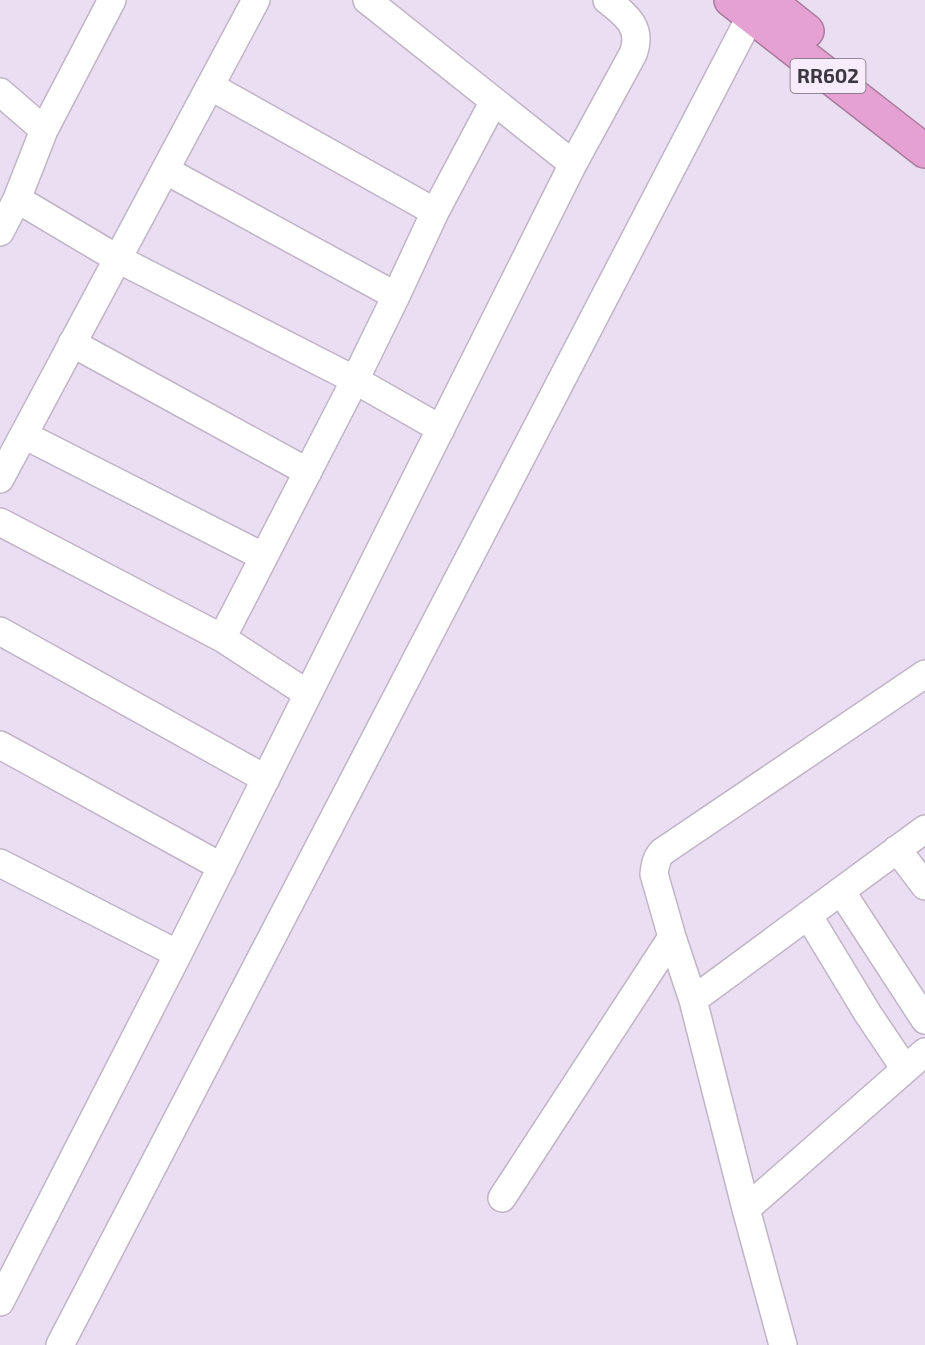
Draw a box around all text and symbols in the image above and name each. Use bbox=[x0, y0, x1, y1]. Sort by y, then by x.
road number: RR602 bbox=[790, 59, 866, 93]

